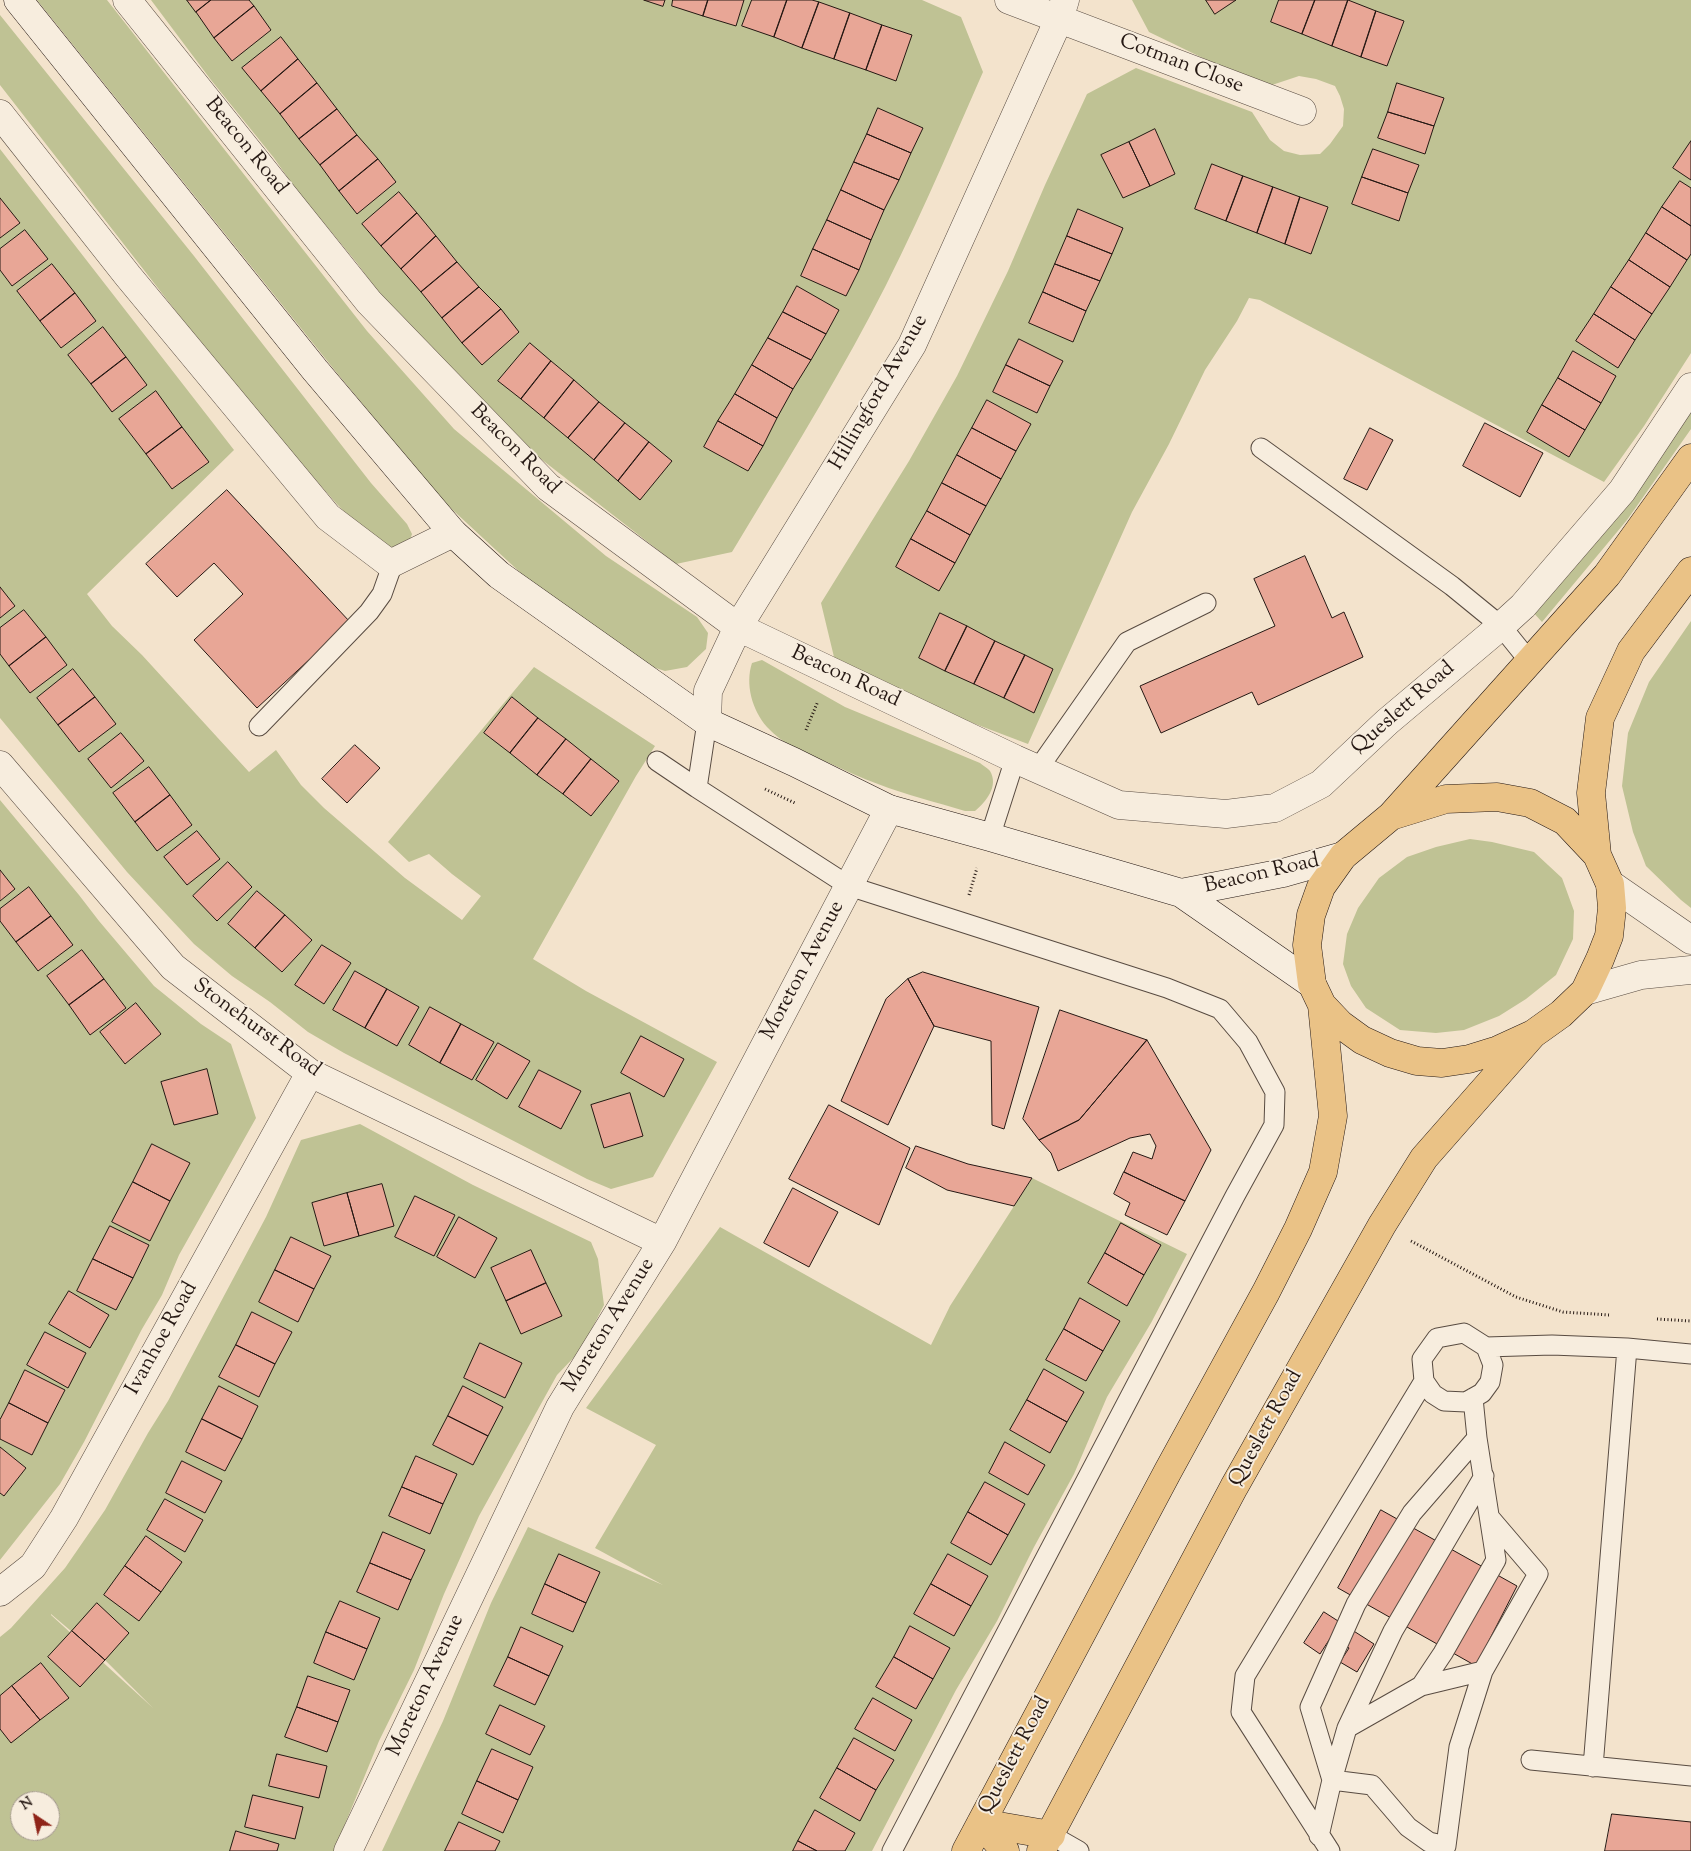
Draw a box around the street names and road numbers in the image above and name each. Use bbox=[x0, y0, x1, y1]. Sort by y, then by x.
street label: Cotman Close bbox=[1115, 30, 1247, 100]
street label: Beacon Road bbox=[198, 93, 292, 201]
street label: Hillingford Avenue bbox=[825, 311, 935, 475]
street label: Beacon Road bbox=[464, 400, 564, 500]
street label: Beacon Road bbox=[786, 642, 904, 714]
street label: Queslett Road bbox=[1347, 657, 1461, 761]
street label: Beacon Road bbox=[1202, 850, 1322, 900]
street label: Moreton Avenue bbox=[757, 897, 851, 1045]
street label: Stonehurst Road bbox=[187, 974, 325, 1084]
street label: Moreton Avenue bbox=[559, 1254, 661, 1398]
street label: Ivanhoe Road bbox=[122, 1278, 204, 1400]
street label: Queslett Road bbox=[1225, 1366, 1309, 1492]
street label: Moreton Avenue bbox=[383, 1611, 471, 1761]
street label: Queslett Road bbox=[975, 1693, 1057, 1819]

